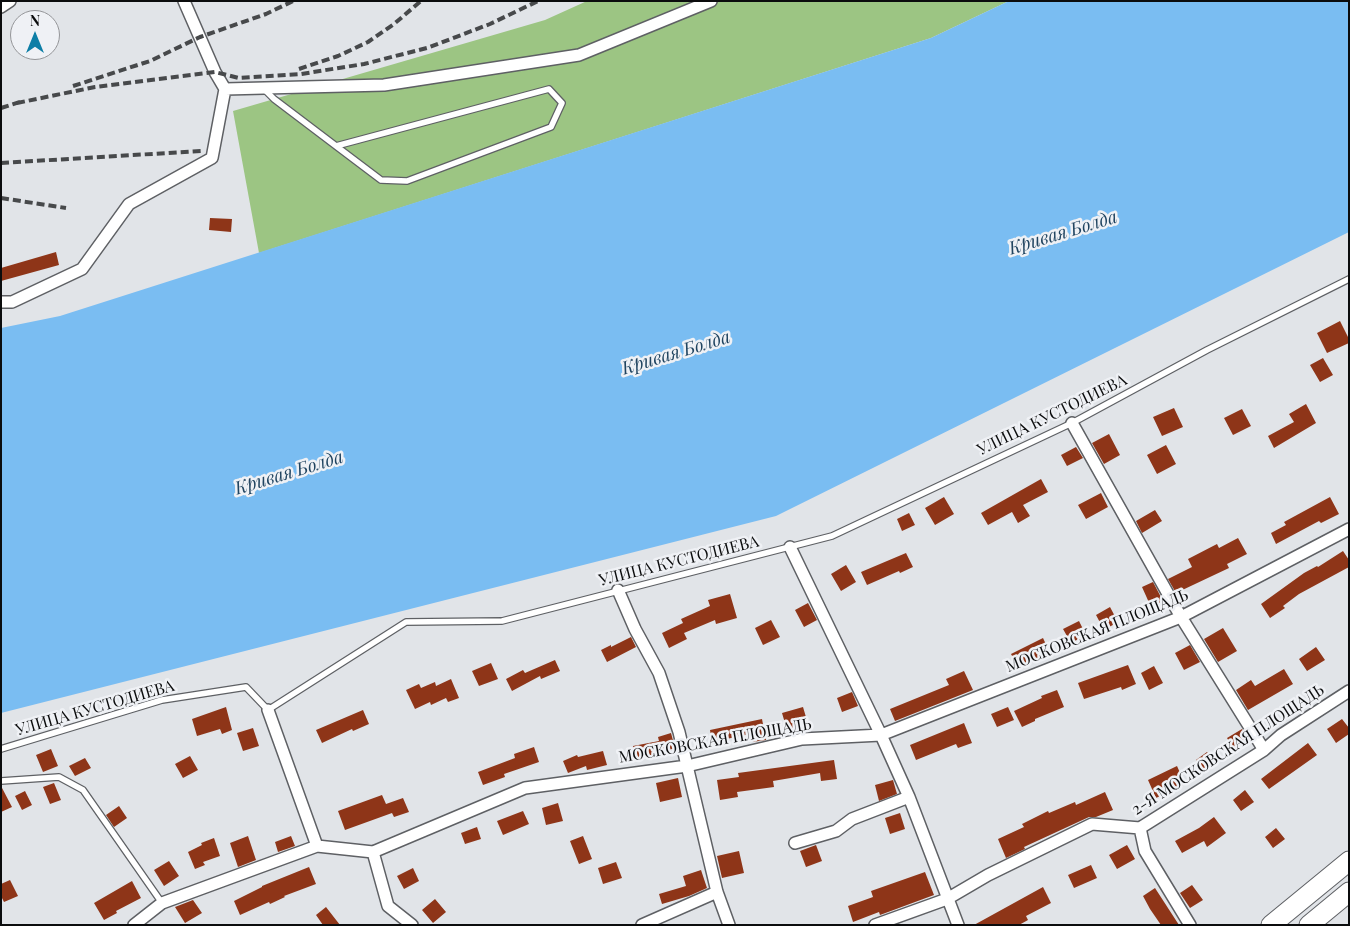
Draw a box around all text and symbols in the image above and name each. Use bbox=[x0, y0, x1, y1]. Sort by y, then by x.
north arrow bbox=[10, 10, 60, 60]
text: N bbox=[30, 11, 40, 30]
water label: Кривая Болда bbox=[1006, 206, 1120, 260]
water label: Кривая Болда bbox=[619, 326, 733, 380]
street label: УЛИЦА КУСТОДИЕВА bbox=[974, 370, 1130, 460]
water label: Кривая Болда bbox=[232, 446, 346, 500]
street label: УЛИЦА КУСТОДИЕВА bbox=[597, 532, 761, 590]
street label: МОСКОВСКАЯ ПЛОЩАДЬ bbox=[1003, 586, 1191, 676]
street label: УЛИЦА КУСТОДИЕВА bbox=[13, 676, 177, 740]
street label: 2-Я МОСКОВСКАЯ ПЛОЩАДЬ bbox=[1128, 681, 1328, 819]
street label: МОСКОВСКАЯ ПЛОЩАДЬ bbox=[617, 715, 813, 767]

